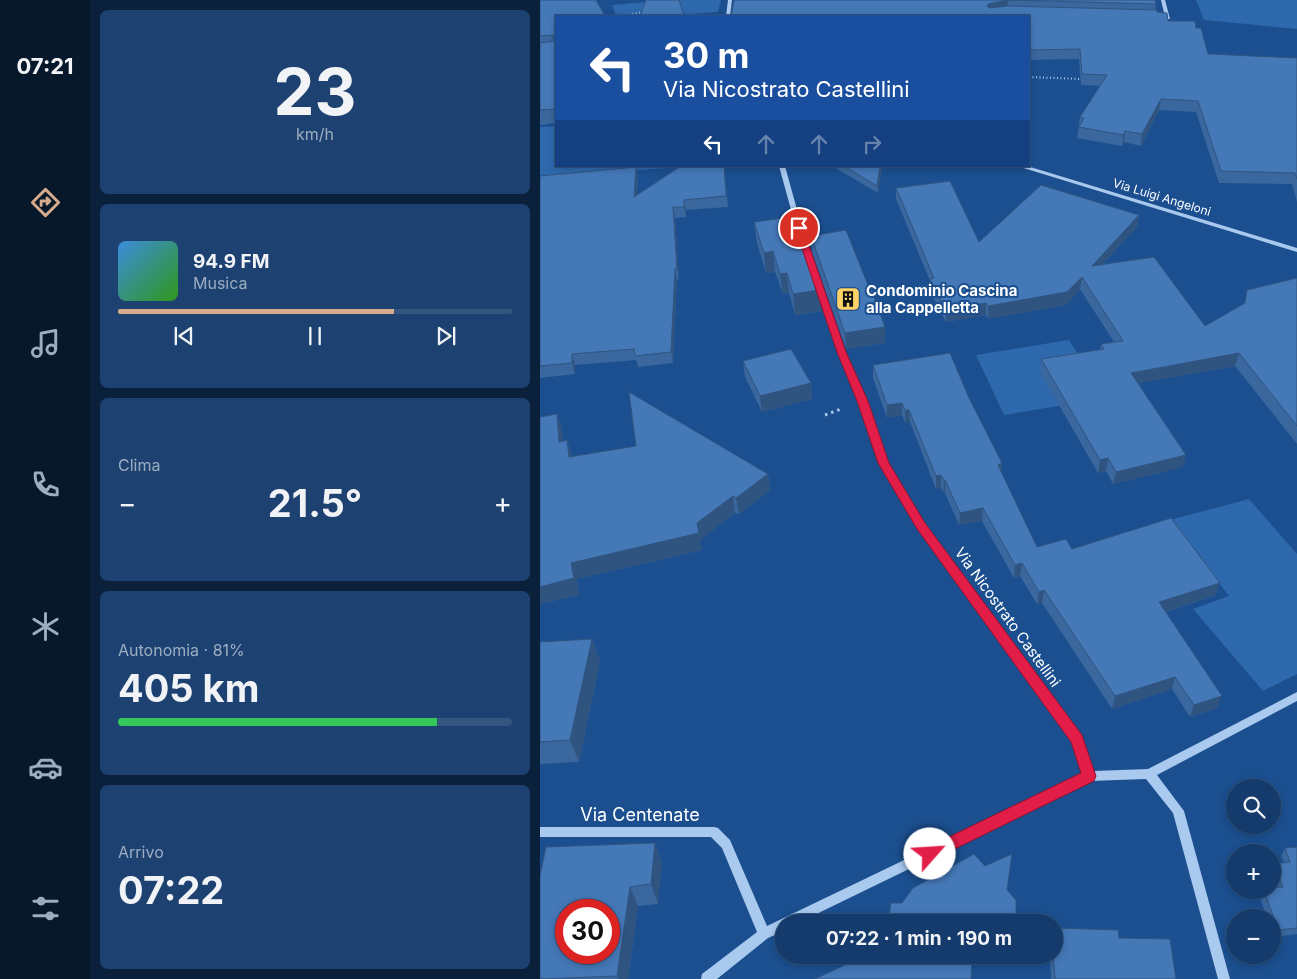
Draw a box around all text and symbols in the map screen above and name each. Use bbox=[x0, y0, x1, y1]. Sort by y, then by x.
text: 30 m bbox=[663, 34, 749, 76]
icon: left bbox=[580, 35, 645, 100]
text: 23 bbox=[274, 52, 356, 131]
text: 07:21 bbox=[16, 53, 74, 79]
text: Via Nicostrato Castellini bbox=[663, 76, 910, 102]
text: km/h bbox=[296, 124, 334, 144]
icon: left bbox=[699, 130, 727, 158]
icon: ahead bbox=[752, 130, 780, 158]
icon: ahead bbox=[805, 130, 833, 158]
icon: right bbox=[858, 130, 886, 158]
street label: Via Luigi Angeloni bbox=[1111, 175, 1213, 219]
icon: directions bbox=[28, 185, 63, 220]
pin bbox=[778, 207, 820, 249]
icon: arrive bbox=[785, 214, 813, 242]
text: 94.9 FM bbox=[193, 250, 269, 273]
text: Musica bbox=[193, 273, 248, 293]
place label: Condominio Cascina alla Cappelletta bbox=[866, 281, 1017, 317]
building icon: Condominio Cascina alla Cappelletta bbox=[835, 286, 861, 312]
icon: previous bbox=[170, 322, 198, 350]
icon: pause bbox=[301, 322, 329, 350]
icon: next bbox=[432, 322, 460, 350]
icon: music bbox=[28, 326, 63, 361]
text: Clima bbox=[118, 455, 160, 475]
icon: phone bbox=[28, 467, 63, 502]
text: 21.5° bbox=[268, 480, 362, 526]
text: − bbox=[118, 486, 137, 520]
text: + bbox=[493, 486, 512, 520]
street label: Via Nicostrato Castellini bbox=[951, 543, 1065, 691]
icon: climate bbox=[28, 609, 63, 644]
text: Autonomia · 81% bbox=[118, 640, 245, 660]
text: 405 km bbox=[118, 665, 259, 711]
icon: car bbox=[28, 750, 63, 785]
map controls bbox=[1226, 779, 1281, 964]
button: search bbox=[1226, 779, 1281, 834]
street label: Via Centenate bbox=[580, 804, 700, 825]
position arrow bbox=[903, 827, 955, 879]
text: Arrivo bbox=[118, 842, 164, 862]
button: + bbox=[1226, 844, 1281, 899]
text: 07:22 bbox=[118, 867, 224, 913]
icon: filters bbox=[28, 891, 63, 926]
speed limit sign: 30 bbox=[555, 899, 620, 964]
button: − bbox=[1226, 909, 1281, 964]
text: 07:22 · 1 min · 190 m bbox=[826, 927, 1012, 950]

